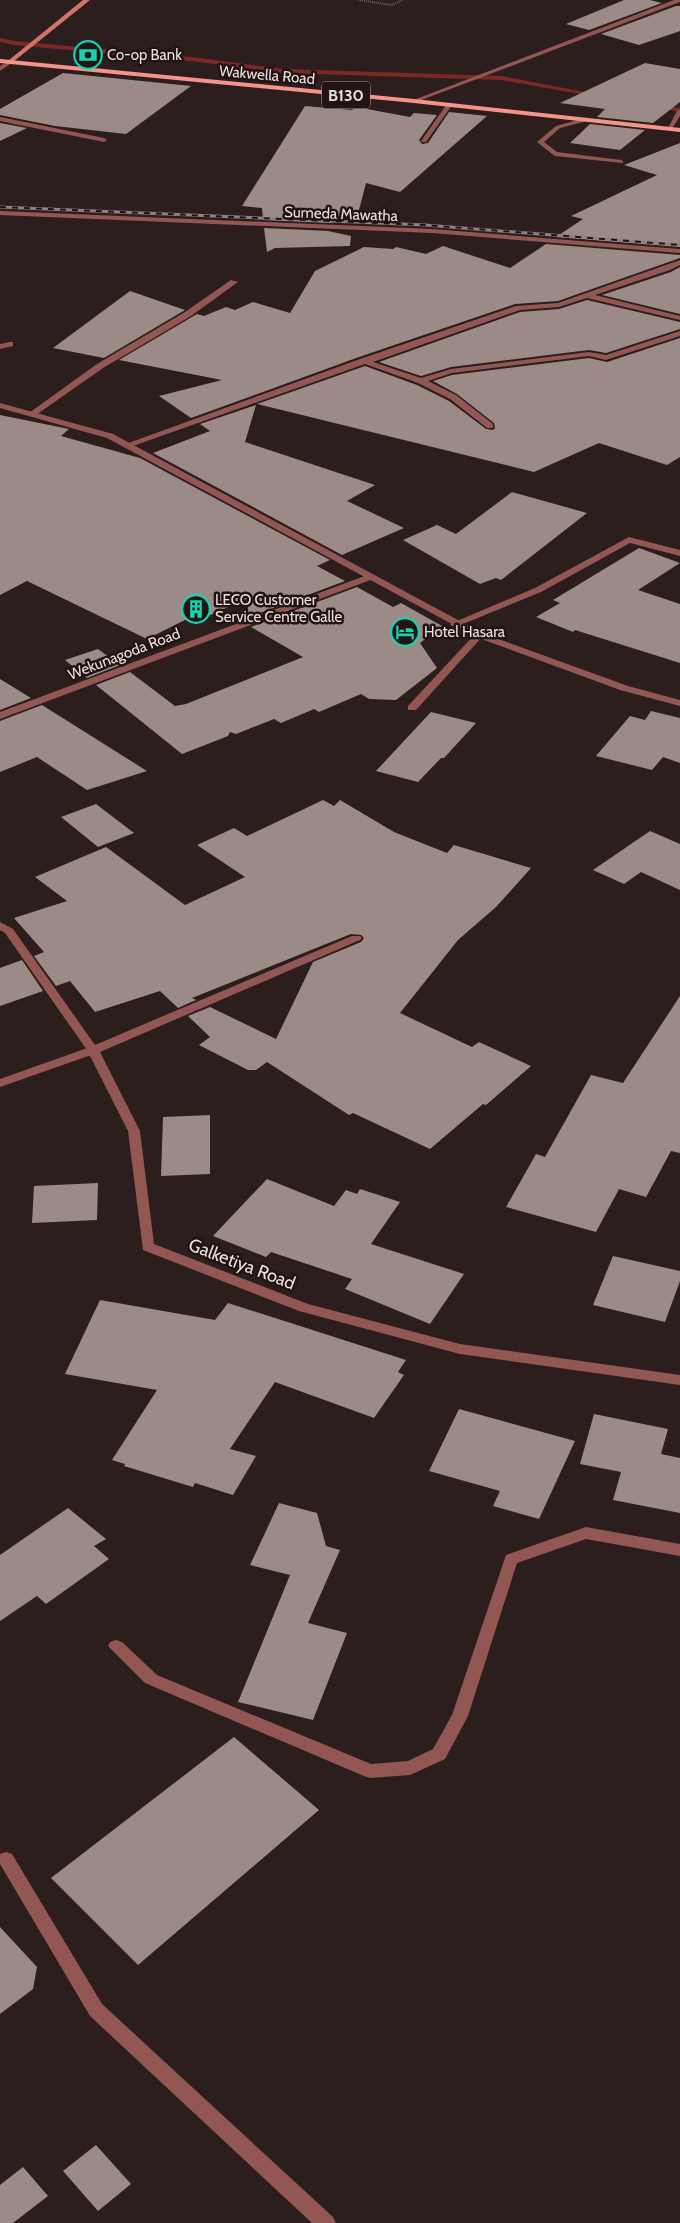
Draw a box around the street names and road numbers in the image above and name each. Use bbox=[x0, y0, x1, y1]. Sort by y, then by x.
street label: Wakwella Road bbox=[218, 62, 316, 88]
road number: B130 bbox=[322, 82, 370, 108]
street label: Sumeda Mawatha bbox=[284, 203, 399, 225]
street label: Wekunagoda Road bbox=[65, 624, 183, 684]
street label: Galketiya Road bbox=[186, 1234, 298, 1294]

